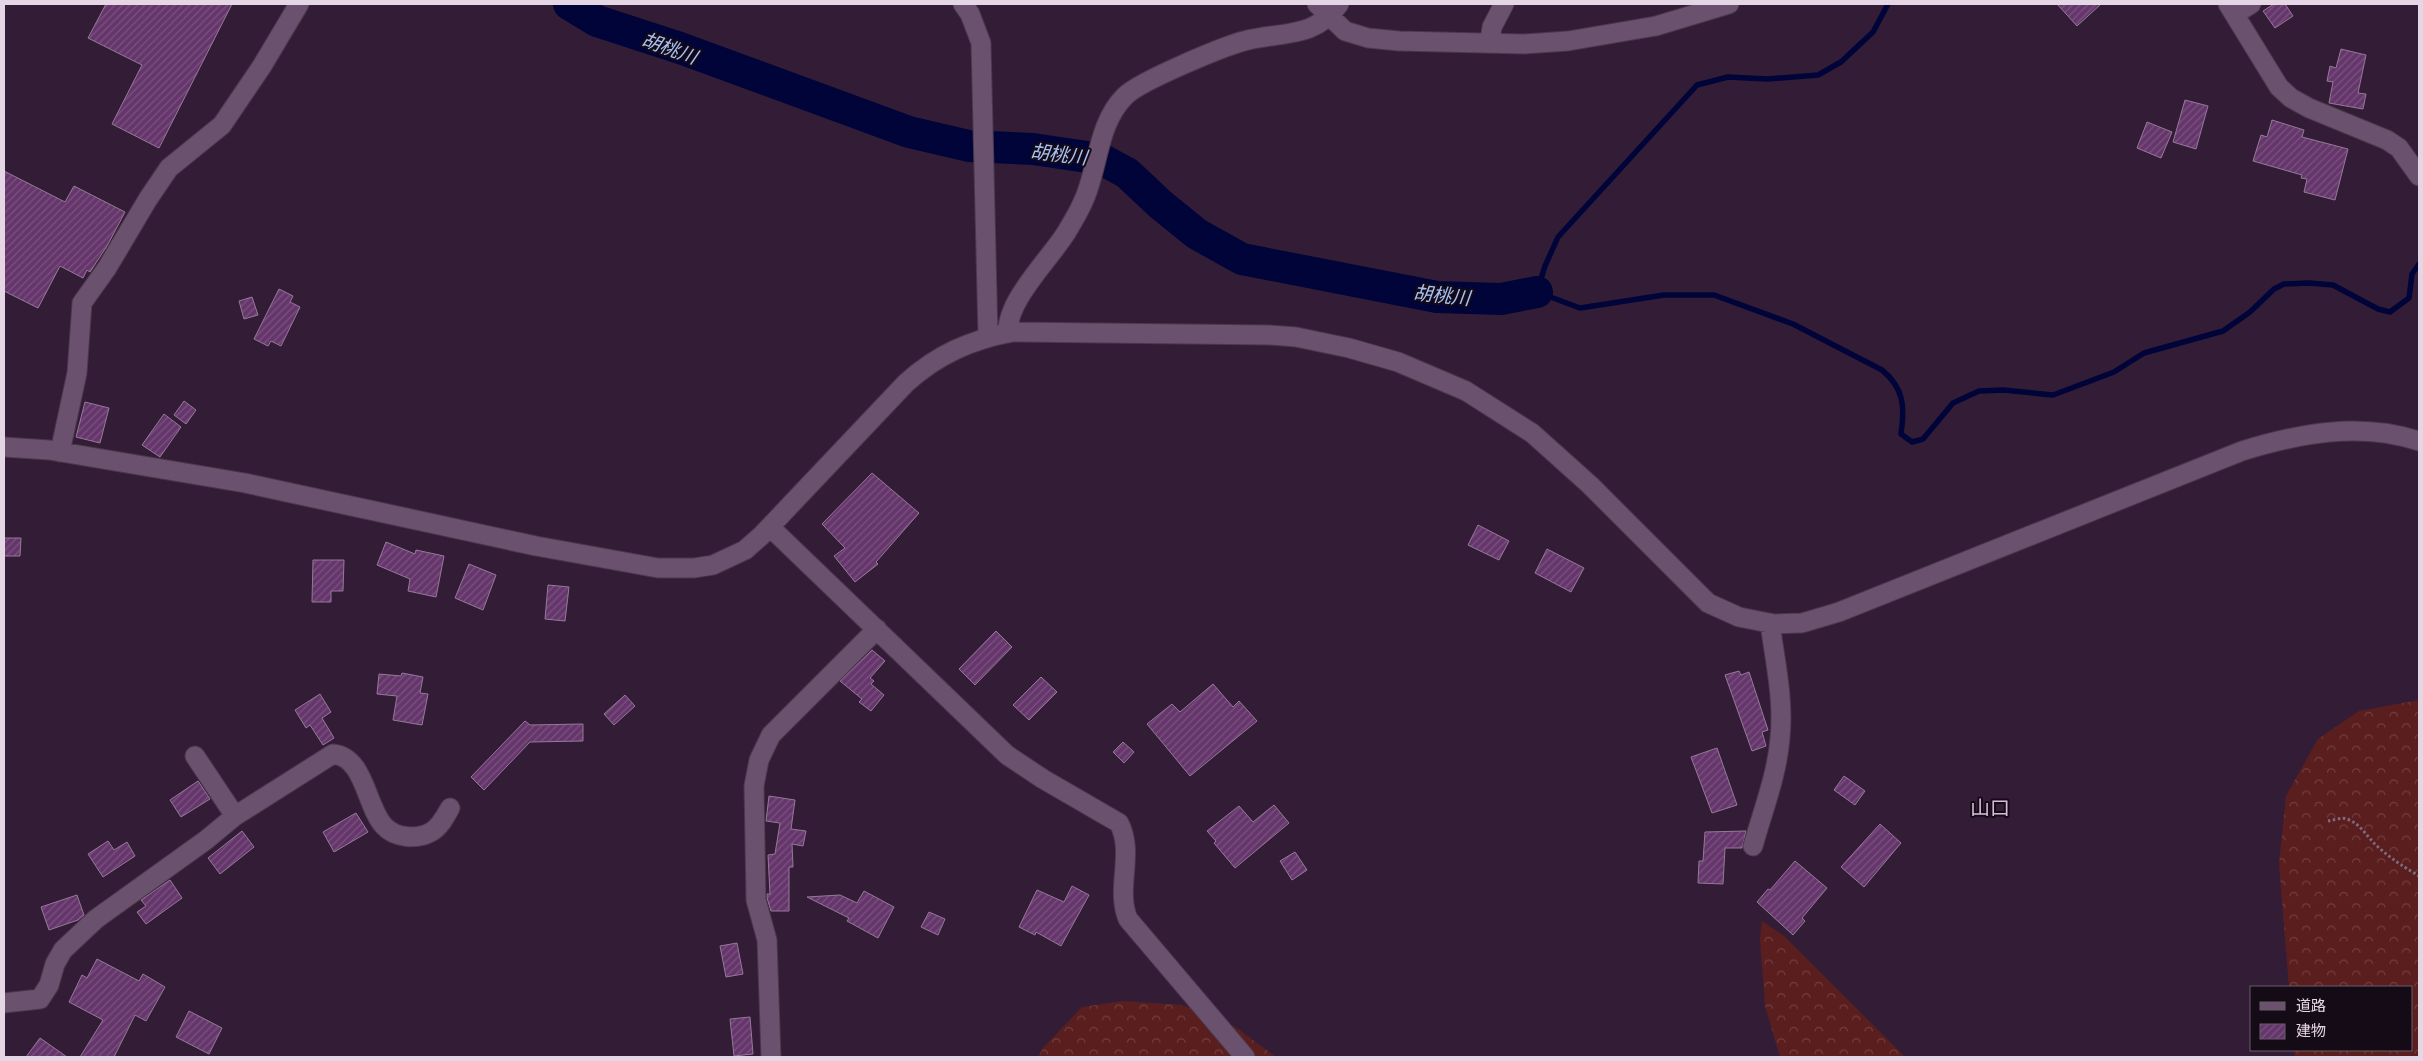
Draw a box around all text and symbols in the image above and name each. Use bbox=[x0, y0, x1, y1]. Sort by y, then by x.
water label: 胡桃川 bbox=[639, 25, 703, 70]
water label: 胡桃川 bbox=[1029, 137, 1091, 170]
water label: 胡桃川 bbox=[1412, 278, 1474, 310]
district label: 山口 bbox=[1970, 793, 2010, 820]
legend bbox=[2250, 986, 2413, 1051]
text: 道路 bbox=[2296, 995, 2326, 1015]
text: 建物 bbox=[2296, 1020, 2326, 1040]

